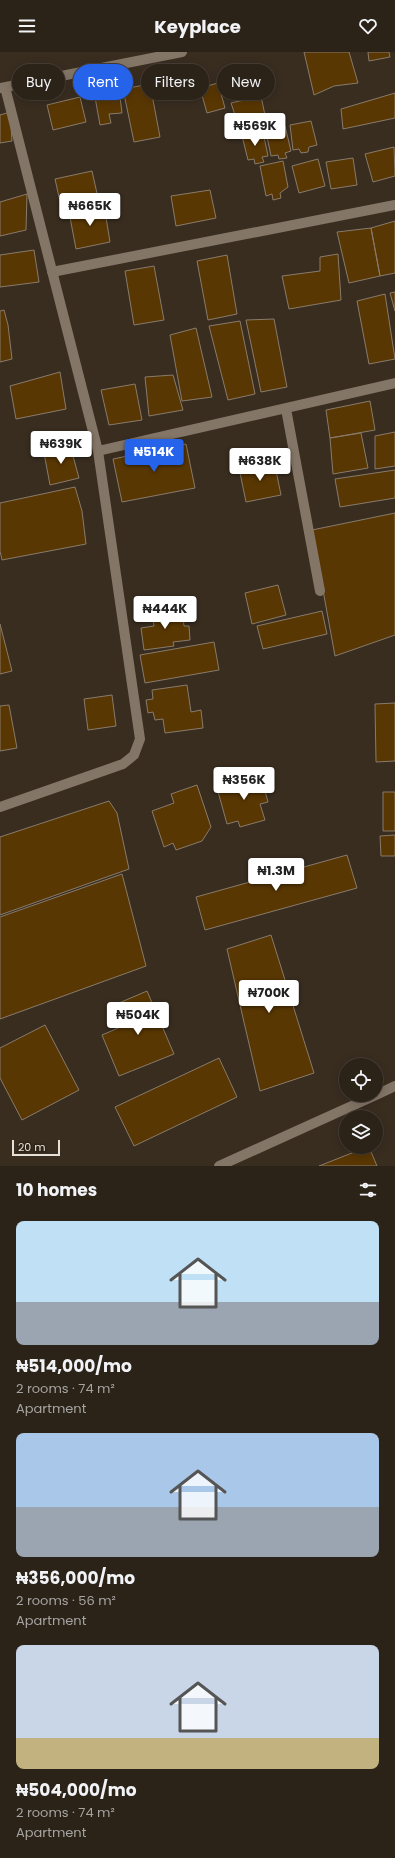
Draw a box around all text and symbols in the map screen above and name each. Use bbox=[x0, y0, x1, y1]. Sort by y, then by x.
text: Keyplace bbox=[154, 14, 241, 39]
icon: menu bbox=[16, 15, 38, 37]
icon: heart bbox=[357, 15, 379, 37]
chip: Buy bbox=[12, 64, 65, 100]
chip: Rent bbox=[73, 64, 133, 100]
chip: Filters bbox=[141, 64, 209, 100]
chip: New bbox=[217, 64, 275, 100]
pin: ₦569K bbox=[227, 113, 283, 147]
text: ₦569K bbox=[233, 116, 277, 135]
pin: ₦665K bbox=[62, 193, 118, 227]
text: ₦665K bbox=[68, 196, 112, 215]
pin: ₦639K bbox=[33, 431, 89, 465]
text: ₦639K bbox=[40, 434, 82, 453]
pin: ₦514K bbox=[126, 439, 182, 473]
text: ₦514K bbox=[134, 442, 174, 461]
pin: ₦638K bbox=[232, 448, 288, 482]
text: ₦638K bbox=[238, 451, 282, 470]
pin: ₦444K bbox=[137, 596, 193, 630]
text: ₦444K bbox=[143, 599, 187, 618]
pin: ₦356K bbox=[216, 767, 272, 801]
text: ₦356K bbox=[222, 770, 266, 789]
pin: ₦1.3M bbox=[248, 858, 304, 892]
text: ₦1.3M bbox=[257, 861, 295, 880]
pin: ₦700K bbox=[241, 980, 297, 1014]
text: ₦700K bbox=[248, 983, 290, 1002]
pin: ₦504K bbox=[110, 1002, 166, 1036]
text: ₦504K bbox=[116, 1005, 160, 1024]
map controls bbox=[339, 1058, 383, 1154]
button: locate bbox=[339, 1058, 383, 1102]
button: layers bbox=[339, 1110, 383, 1154]
scale bar bbox=[12, 1138, 60, 1157]
text: 20 m bbox=[18, 1139, 46, 1155]
text: 10 homes bbox=[16, 1178, 97, 1202]
icon: filters bbox=[357, 1179, 379, 1201]
icon: home bbox=[162, 1247, 234, 1319]
text: ₦514,000/mo bbox=[16, 1354, 132, 1378]
text: 2 rooms · 74 m² bbox=[16, 1379, 115, 1398]
text: Apartment bbox=[16, 1399, 86, 1418]
icon: home bbox=[162, 1459, 234, 1531]
text: ₦356,000/mo bbox=[16, 1566, 135, 1590]
text: 2 rooms · 56 m² bbox=[16, 1591, 116, 1610]
text: Apartment bbox=[16, 1611, 86, 1630]
icon: home bbox=[162, 1671, 234, 1743]
text: ₦504,000/mo bbox=[16, 1778, 137, 1802]
text: 2 rooms · 74 m² bbox=[16, 1803, 115, 1822]
text: Apartment bbox=[16, 1823, 86, 1842]

